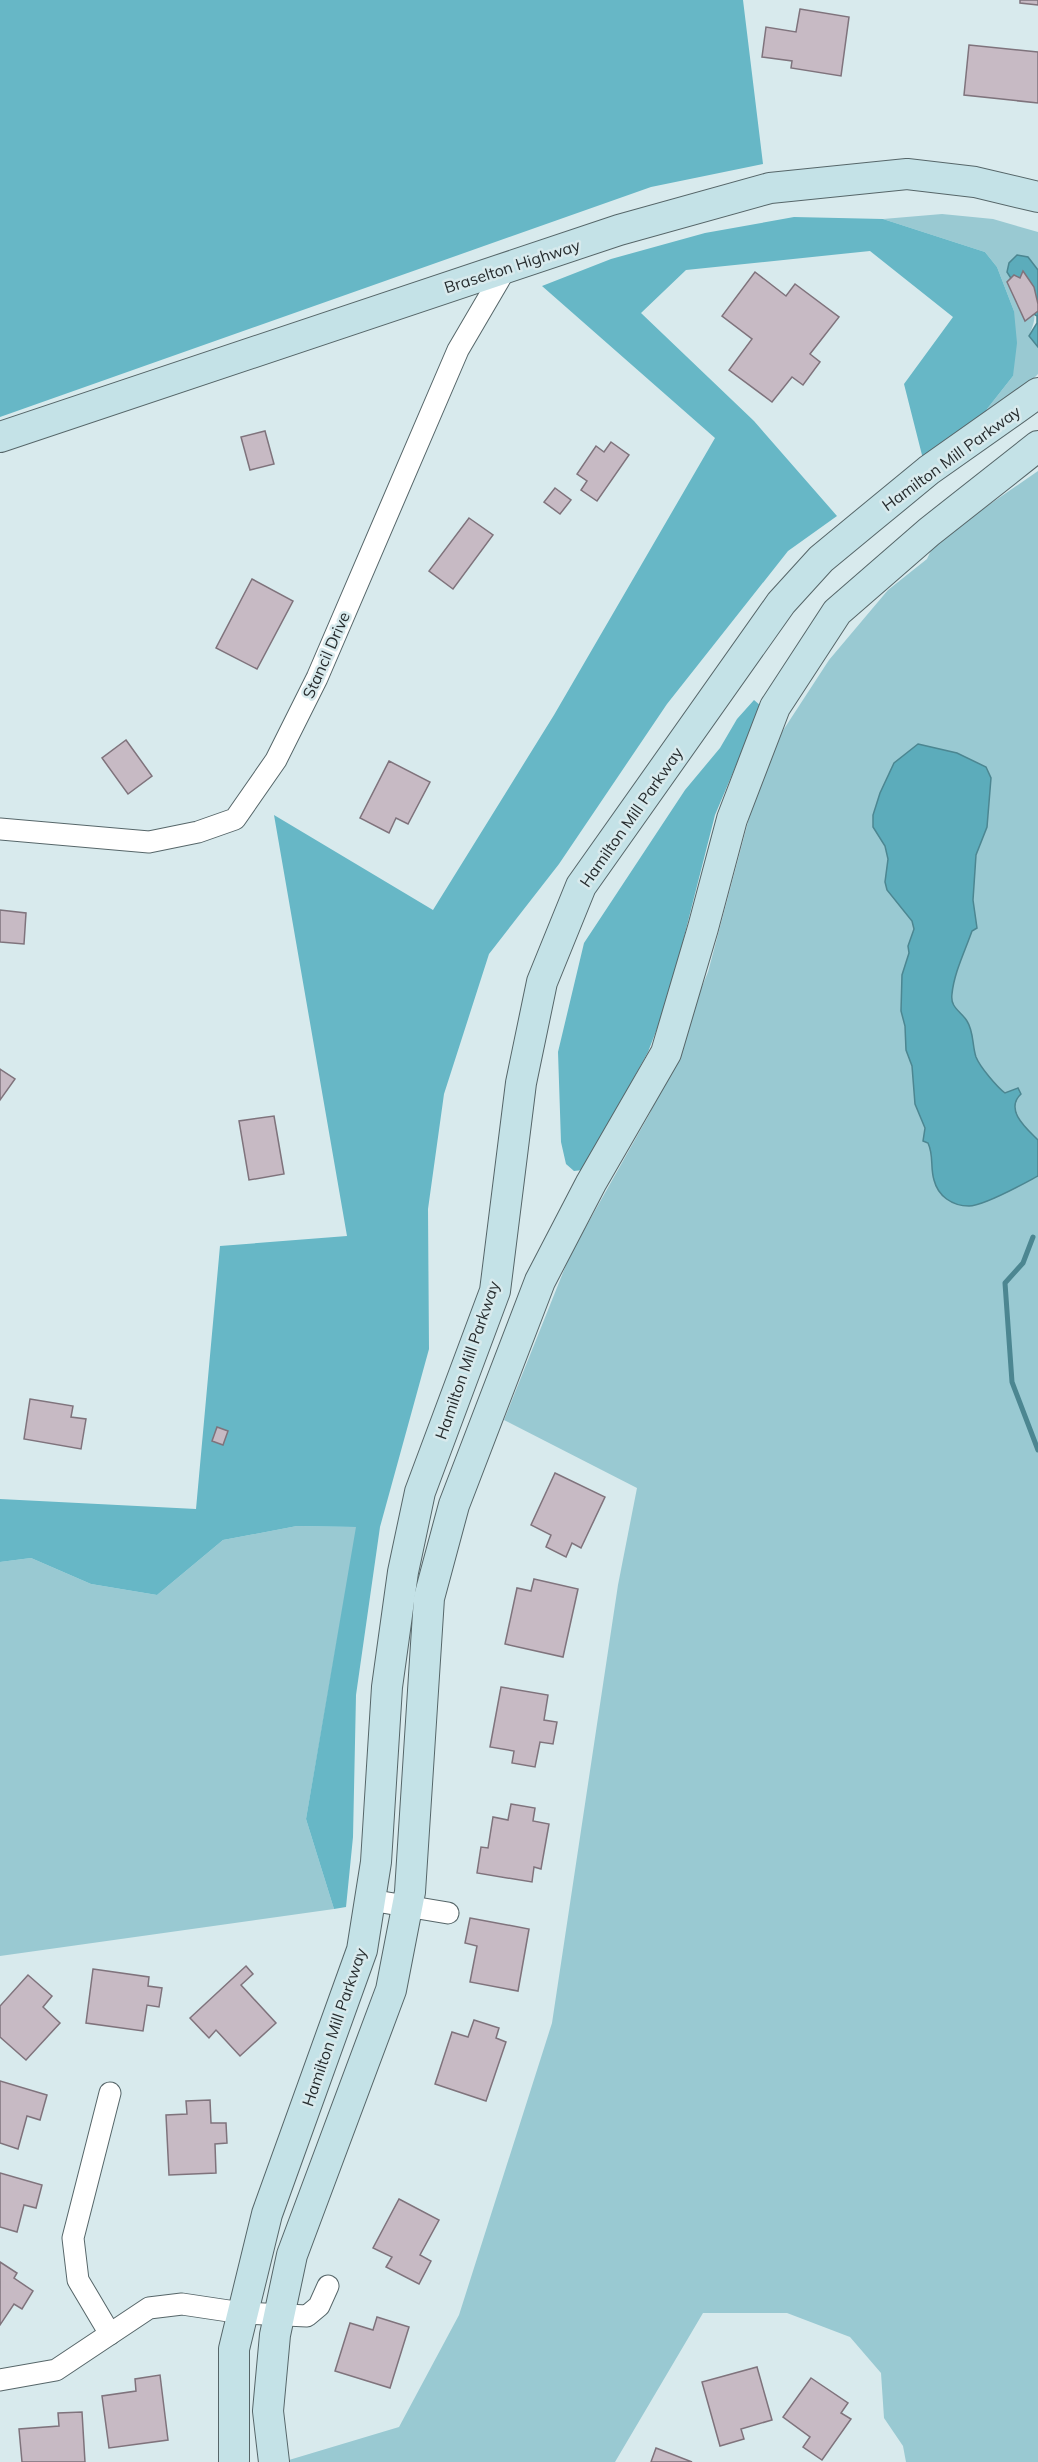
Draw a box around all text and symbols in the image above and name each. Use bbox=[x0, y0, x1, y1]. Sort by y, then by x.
street label: Braselton Highway bbox=[442, 234, 583, 297]
street label: Hamilton Mill Parkway bbox=[878, 401, 1025, 515]
street label: Stancil Drive bbox=[298, 609, 354, 701]
street label: Hamilton Mill Parkway bbox=[575, 743, 687, 891]
street label: Hamilton Mill Parkway bbox=[430, 1278, 504, 1442]
street label: Hamilton Mill Parkway bbox=[297, 1945, 371, 2109]

